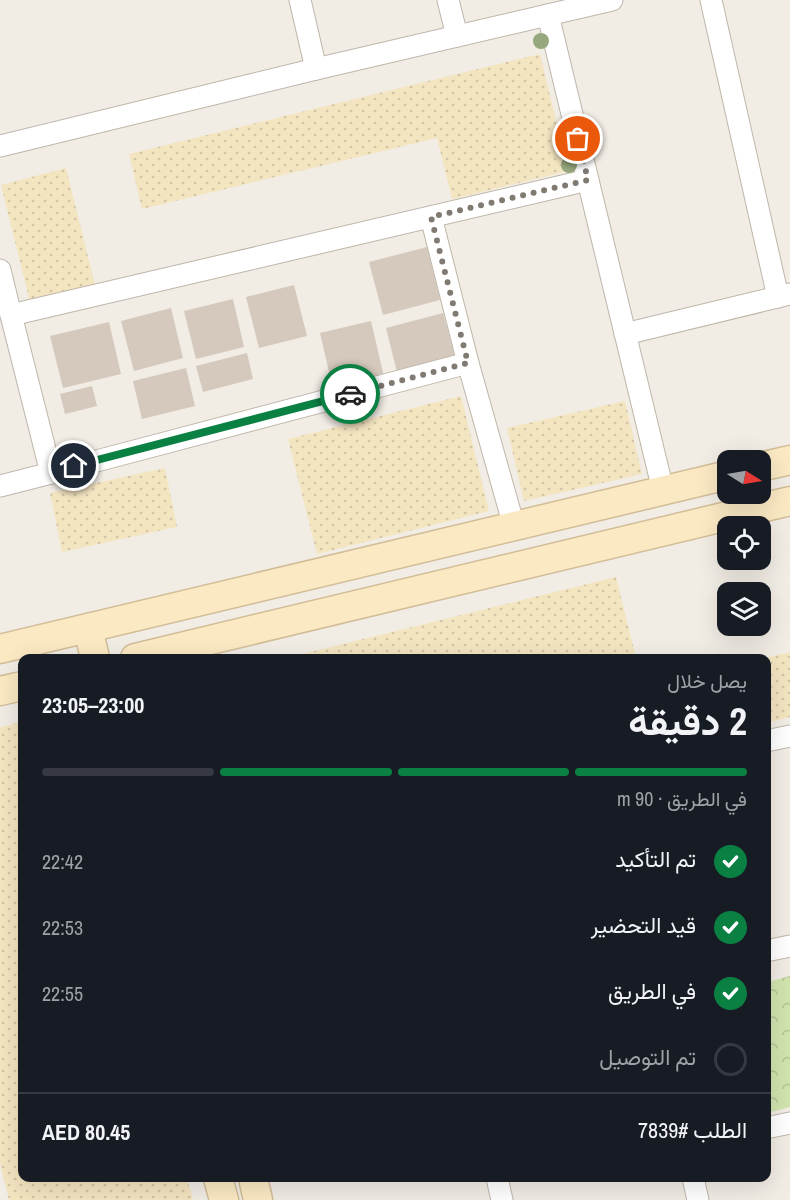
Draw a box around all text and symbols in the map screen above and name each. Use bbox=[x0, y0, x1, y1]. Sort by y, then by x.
pin bbox=[552, 113, 603, 164]
icon: bag bbox=[561, 122, 594, 155]
courier bbox=[320, 364, 380, 424]
icon: car bbox=[334, 378, 367, 411]
pin bbox=[48, 440, 99, 491]
icon: home bbox=[57, 449, 90, 482]
north arrow bbox=[717, 450, 771, 504]
map controls bbox=[717, 450, 771, 636]
button: locate bbox=[717, 516, 771, 570]
button: layers bbox=[717, 582, 771, 636]
text: يصل خلال bbox=[667, 667, 747, 694]
text: 23:00–23:05 bbox=[42, 690, 144, 720]
text: 2 دقيقة bbox=[628, 695, 747, 747]
text: في الطريق · 90 m bbox=[617, 785, 747, 812]
text: تم التأكيد bbox=[615, 844, 696, 874]
icon: check bbox=[714, 845, 747, 878]
text: 22:42 bbox=[42, 848, 83, 875]
text: قيد التحضير bbox=[591, 910, 696, 940]
icon: check bbox=[714, 911, 747, 944]
text: 22:53 bbox=[42, 914, 83, 941]
text: في الطريق bbox=[608, 976, 696, 1006]
icon: check bbox=[714, 977, 747, 1010]
text: 22:55 bbox=[42, 980, 83, 1007]
text: تم التوصيل bbox=[599, 1042, 696, 1072]
text: الطلب #7839 bbox=[638, 1115, 747, 1145]
text: AED 80.45 bbox=[42, 1117, 130, 1147]

